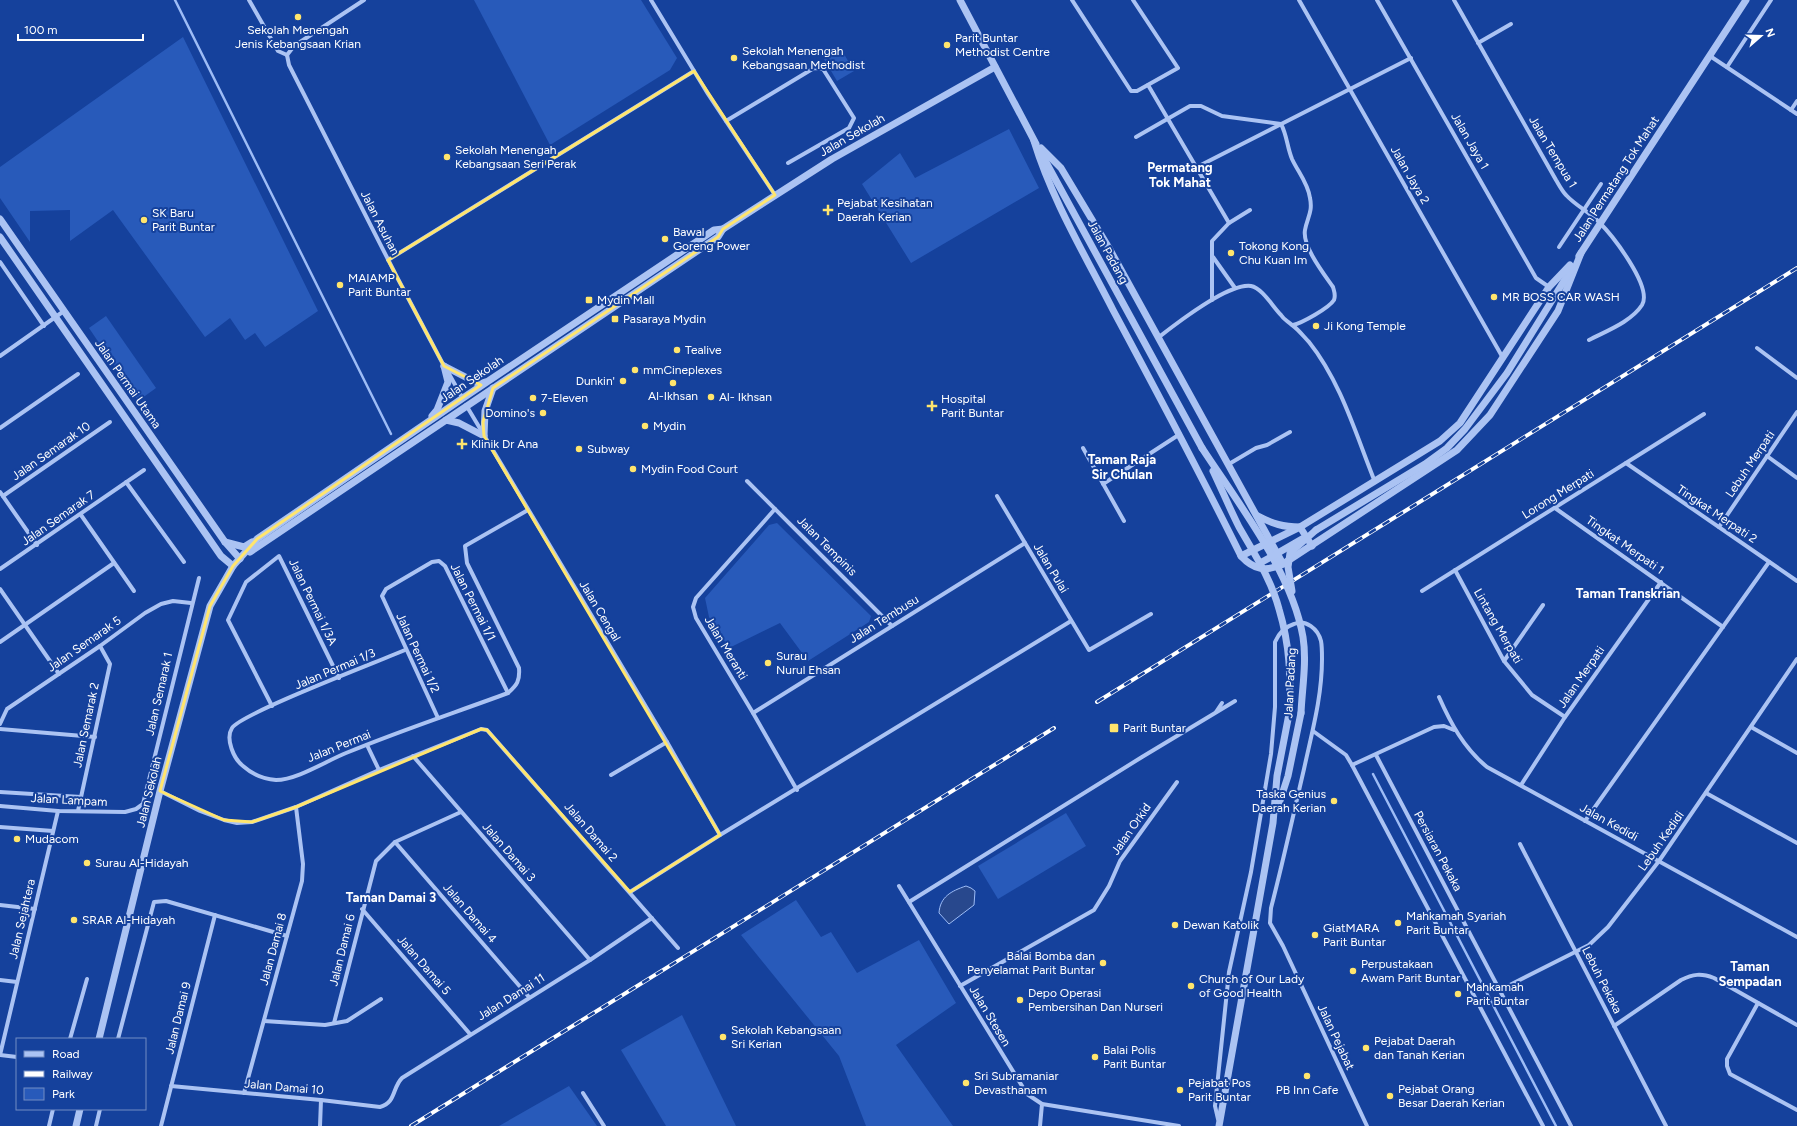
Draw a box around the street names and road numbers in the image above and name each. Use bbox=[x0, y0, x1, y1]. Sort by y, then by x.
street label: Jalan Jaya 1 bbox=[1448, 110, 1492, 172]
street label: Jalan Sekolah bbox=[817, 111, 887, 159]
street label: Jalan Permatang Tok Mahat bbox=[1570, 113, 1662, 244]
street label: Jalan Tempua 1 bbox=[1526, 114, 1580, 190]
street label: Jalan Jaya 2 bbox=[1388, 143, 1432, 207]
street label: Jalan Asuhan bbox=[358, 188, 402, 258]
street label: Jalan Padang bbox=[1085, 218, 1131, 286]
street label: Jalan Permai Utama bbox=[92, 337, 164, 431]
street label: Jalan Sekolah bbox=[438, 353, 506, 405]
street label: Jalan Semarak 10 bbox=[9, 419, 93, 483]
street label: Lebuh Merpati bbox=[1723, 428, 1777, 500]
street label: Lorong Merpati bbox=[1519, 466, 1597, 522]
street label: Tingkat Merpati 2 bbox=[1674, 482, 1760, 546]
street label: Jalan Semarak 7 bbox=[19, 487, 98, 549]
street label: Jalan Tempinis bbox=[794, 513, 860, 579]
street label: Tingkat Merpati 1 bbox=[1583, 513, 1667, 577]
street label: Jalan Pulai bbox=[1031, 540, 1071, 596]
street label: Jalan Permai 1/3A bbox=[286, 556, 340, 648]
street label: Jalan Permai 1/1 bbox=[448, 561, 498, 643]
street label: Jalan Cengal bbox=[576, 578, 624, 644]
street label: Lintang Merpati bbox=[1471, 586, 1525, 666]
street label: Jalan Tembusu bbox=[847, 592, 921, 646]
street label: Jalan Permai 1/2 bbox=[393, 611, 443, 695]
street label: Jalan Semarak 5 bbox=[44, 613, 124, 675]
street label: Jalan Meranti bbox=[702, 614, 750, 682]
street label: Jalan Merpati bbox=[1555, 643, 1607, 711]
street label: Jalan Permai 1/3 bbox=[293, 646, 377, 692]
street label: Jalan Padang bbox=[1281, 647, 1299, 719]
street label: Jalan Semarak 1 bbox=[143, 651, 175, 737]
street label: Jalan Semarak 2 bbox=[70, 681, 102, 769]
street label: Jalan Permai bbox=[305, 727, 373, 765]
street label: Jalan Sekolah bbox=[133, 755, 165, 829]
street label: Jalan Lampam bbox=[30, 791, 108, 809]
street label: Jalan Damai 2 bbox=[561, 800, 621, 864]
street label: Jalan Kedidi bbox=[1578, 800, 1640, 844]
street label: Jalan Orkid bbox=[1108, 801, 1154, 857]
street label: Lebuh Kedidi bbox=[1635, 808, 1687, 874]
street label: Persiaran Pekaka bbox=[1411, 809, 1465, 893]
street label: Jalan Damai 3 bbox=[480, 820, 538, 884]
street label: Jalan Sejahtera bbox=[6, 878, 38, 960]
street label: Jalan Damai 4 bbox=[440, 880, 500, 946]
street label: Jalan Damai 8 bbox=[257, 911, 289, 987]
street label: Jalan Damai 6 bbox=[326, 912, 358, 988]
street label: Jalan Damai 5 bbox=[394, 932, 454, 998]
street label: Lebuh Pekaka bbox=[1579, 944, 1625, 1016]
street label: Jalan Damai 11 bbox=[475, 971, 547, 1023]
street label: Jalan Damai 9 bbox=[162, 980, 194, 1056]
street label: Jalan Stesen bbox=[966, 983, 1014, 1049]
street label: Jalan Pejabat bbox=[1315, 1002, 1358, 1073]
street label: Jalan Damai 10 bbox=[244, 1077, 325, 1097]

